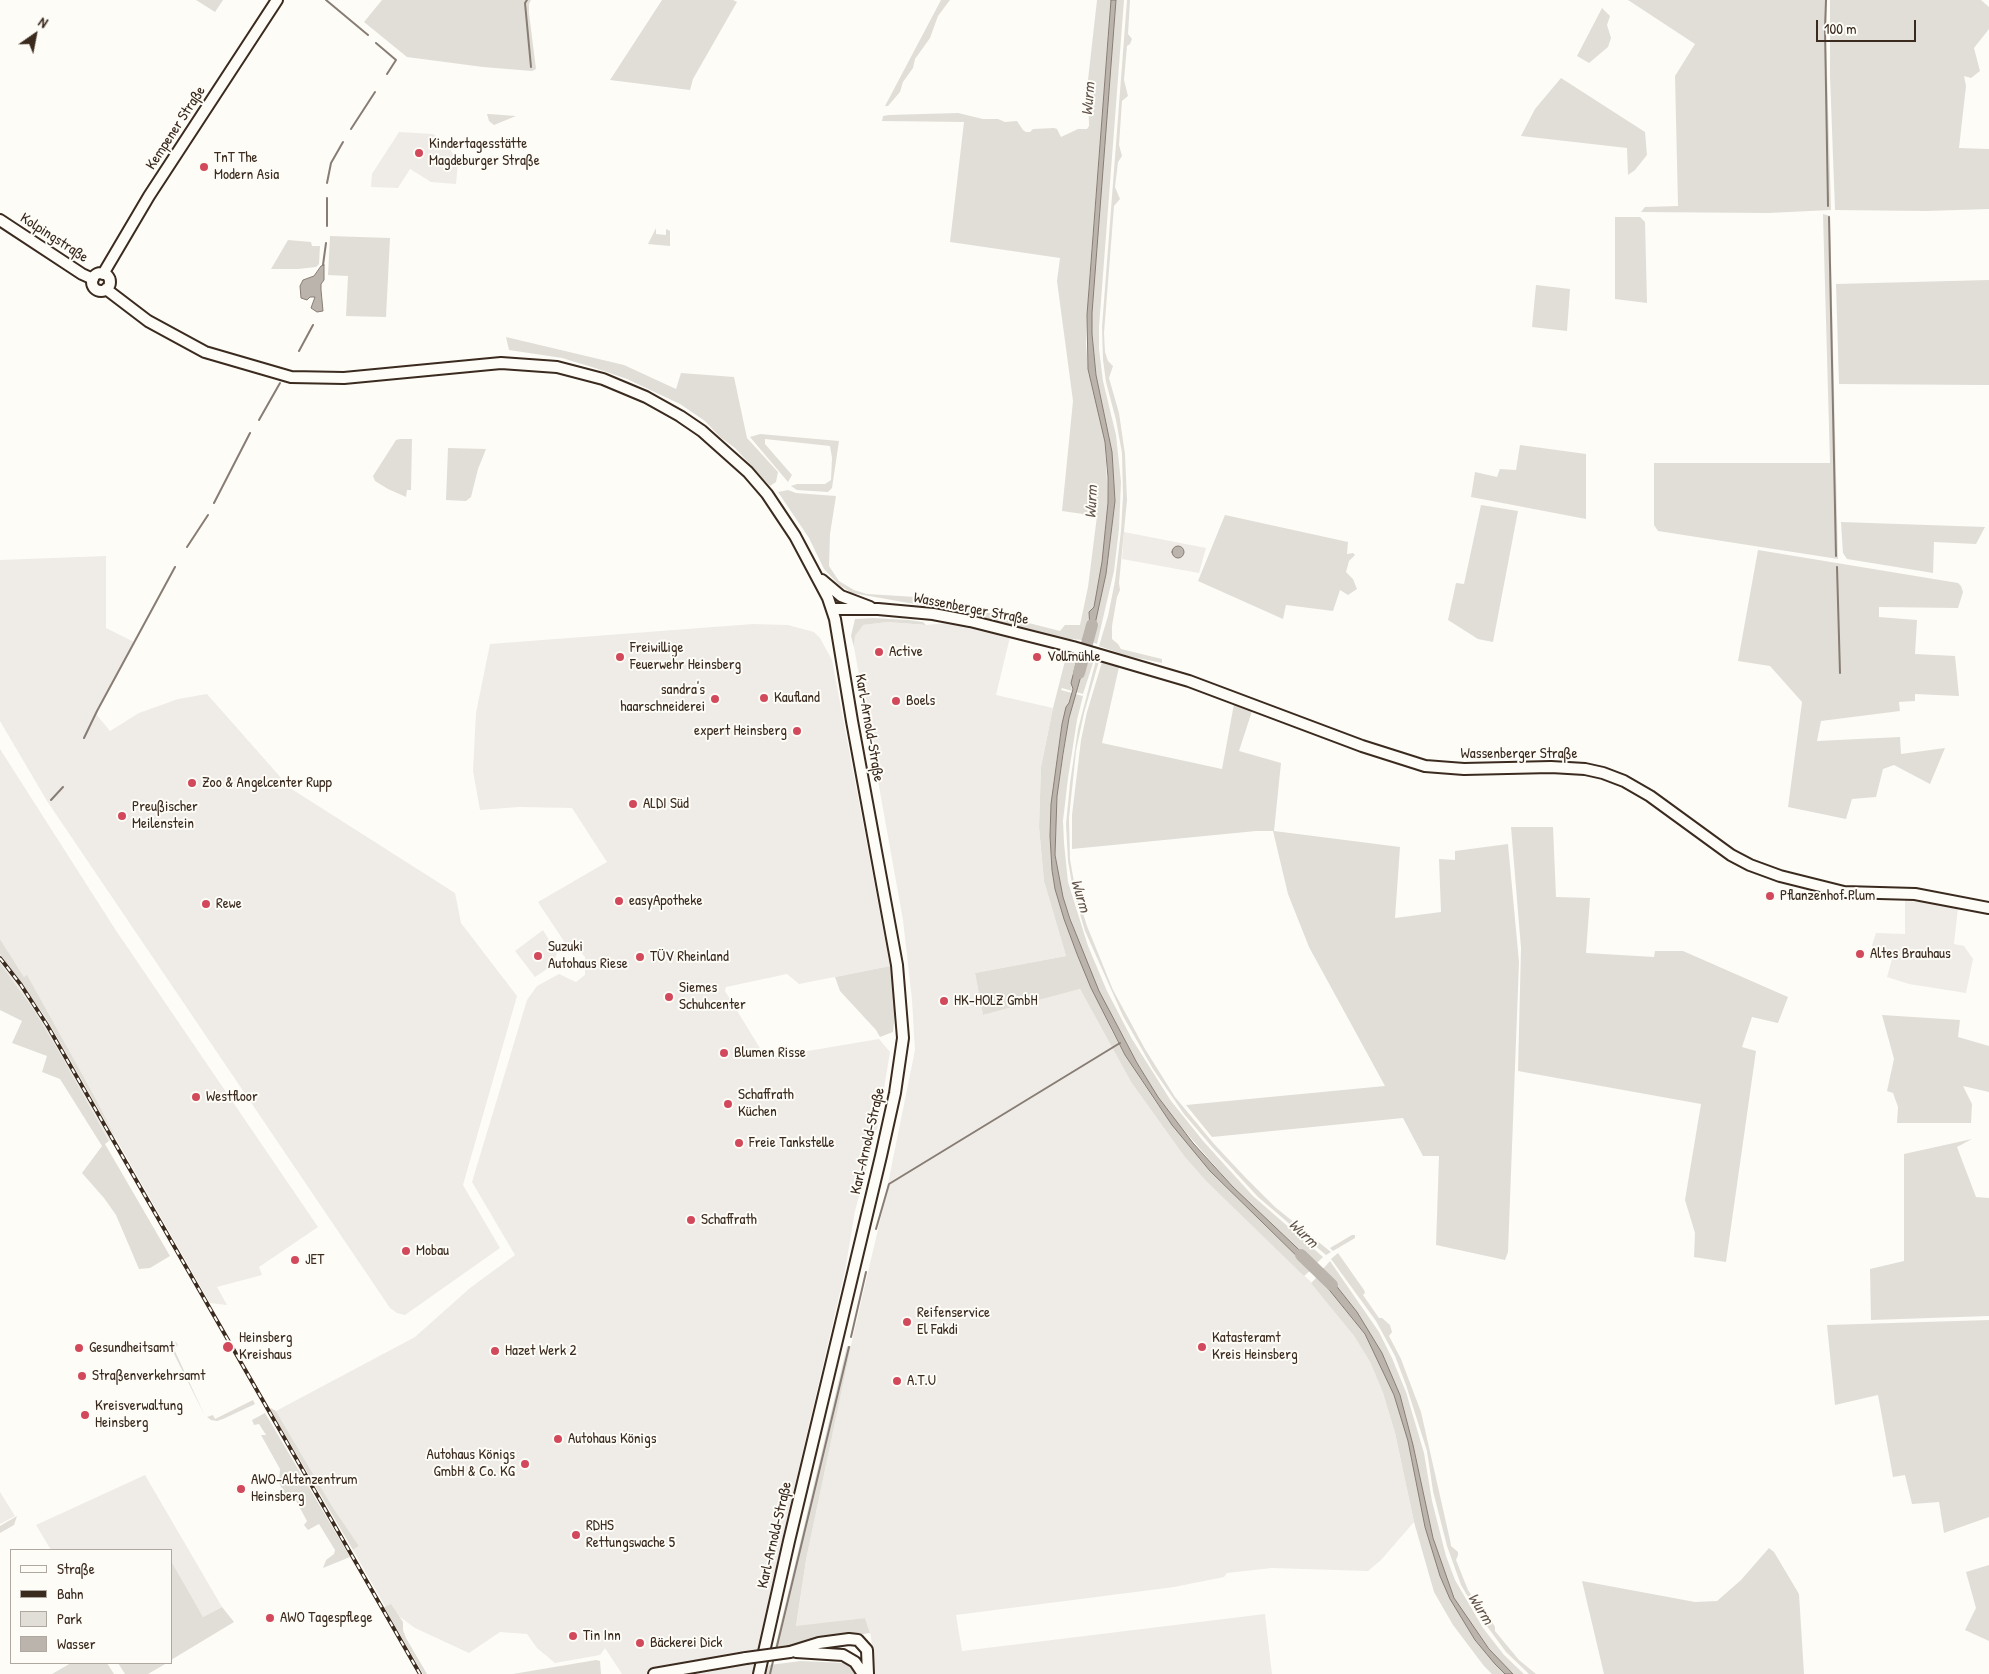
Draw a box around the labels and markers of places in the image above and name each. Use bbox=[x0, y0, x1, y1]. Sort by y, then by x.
place label: Kindertagesstätte Magdeburger Straße bbox=[429, 135, 540, 170]
marker: Kindertagesstätte Magdeburger Straße bbox=[413, 147, 425, 159]
place label: TnT The Modern Asia bbox=[214, 149, 279, 184]
marker: TnT The Modern Asia bbox=[198, 161, 210, 173]
place label: Freiwillige Feuerwehr Heinsberg bbox=[630, 639, 741, 674]
place label: Active bbox=[889, 643, 923, 661]
marker: Active bbox=[873, 646, 885, 658]
place label: Vollmühle bbox=[1047, 648, 1100, 666]
marker: Freiwillige Feuerwehr Heinsberg bbox=[614, 651, 626, 663]
marker: Vollmühle bbox=[1031, 651, 1043, 663]
place label: sandra's haarschneiderei bbox=[620, 681, 705, 716]
place label: Kaufland bbox=[774, 689, 820, 707]
marker: Kaufland bbox=[758, 692, 770, 704]
place label: Boels bbox=[906, 692, 935, 710]
marker: sandra's haarschneiderei bbox=[709, 693, 721, 705]
marker: Boels bbox=[890, 695, 902, 707]
place label: expert Heinsberg bbox=[694, 722, 787, 740]
marker: expert Heinsberg bbox=[791, 725, 803, 737]
place label: Zoo & Angelcenter Rupp bbox=[202, 774, 332, 792]
marker: Zoo & Angelcenter Rupp bbox=[186, 777, 198, 789]
place label: ALDI Süd bbox=[643, 795, 689, 813]
place label: Preußischer Meilenstein bbox=[132, 798, 198, 833]
marker: ALDI Süd bbox=[627, 798, 639, 810]
marker: Preußischer Meilenstein bbox=[116, 810, 128, 822]
place label: Pflanzenhof Plum bbox=[1780, 887, 1875, 905]
marker: Pflanzenhof Plum bbox=[1764, 890, 1776, 902]
place label: easyApotheke bbox=[629, 892, 702, 910]
place label: Rewe bbox=[216, 895, 242, 913]
marker: easyApotheke bbox=[613, 895, 625, 907]
marker: Rewe bbox=[200, 898, 212, 910]
place label: Suzuki Autohaus Riese bbox=[548, 938, 628, 973]
place label: Altes Brauhaus bbox=[1870, 945, 1951, 963]
place label: TÜV Rheinland bbox=[650, 948, 729, 966]
marker: Altes Brauhaus bbox=[1854, 948, 1866, 960]
marker: Suzuki Autohaus Riese bbox=[532, 950, 544, 962]
marker: TÜV Rheinland bbox=[634, 951, 646, 963]
place label: Siemes Schuhcenter bbox=[679, 979, 746, 1014]
marker: Siemes Schuhcenter bbox=[663, 991, 675, 1003]
place label: HK-HOLZ GmbH bbox=[954, 992, 1038, 1010]
marker: HK-HOLZ GmbH bbox=[938, 995, 950, 1007]
place label: Blumen Risse bbox=[734, 1044, 806, 1062]
marker: Blumen Risse bbox=[718, 1047, 730, 1059]
place label: Schaffrath Küchen bbox=[738, 1086, 794, 1121]
place label: Westfloor bbox=[206, 1088, 258, 1106]
marker: Westfloor bbox=[190, 1091, 202, 1103]
marker: Schaffrath Küchen bbox=[722, 1098, 734, 1110]
place label: Freie Tankstelle bbox=[749, 1134, 834, 1152]
marker: Freie Tankstelle bbox=[733, 1137, 745, 1149]
place label: Schaffrath bbox=[701, 1211, 757, 1229]
marker: Schaffrath bbox=[685, 1214, 697, 1226]
place label: Mobau bbox=[416, 1242, 449, 1260]
marker: Mobau bbox=[400, 1245, 412, 1257]
place label: JET bbox=[305, 1251, 324, 1269]
marker: JET bbox=[289, 1254, 301, 1266]
place label: Reifenservice El Fakdi bbox=[917, 1304, 990, 1339]
marker: Reifenservice El Fakdi bbox=[901, 1316, 913, 1328]
place label: Heinsberg Kreishaus bbox=[239, 1329, 293, 1364]
place label: Katasteramt Kreis Heinsberg bbox=[1212, 1329, 1298, 1364]
place label: Gesundheitsamt bbox=[89, 1339, 174, 1357]
marker: Heinsberg Kreishaus bbox=[221, 1340, 235, 1354]
marker: Katasteramt Kreis Heinsberg bbox=[1196, 1341, 1208, 1353]
marker: Gesundheitsamt bbox=[73, 1342, 85, 1354]
place label: Hazet Werk 2 bbox=[505, 1342, 577, 1360]
marker: Hazet Werk 2 bbox=[489, 1345, 501, 1357]
place label: Straßenverkehrsamt bbox=[92, 1367, 205, 1385]
marker: Straßenverkehrsamt bbox=[76, 1370, 88, 1382]
place label: A.T.U bbox=[907, 1372, 936, 1390]
marker: A.T.U bbox=[891, 1375, 903, 1387]
place label: Kreisverwaltung Heinsberg bbox=[95, 1397, 183, 1432]
marker: Kreisverwaltung Heinsberg bbox=[79, 1409, 91, 1421]
place label: Autohaus Königs bbox=[568, 1430, 656, 1448]
marker: Autohaus Königs bbox=[552, 1433, 564, 1445]
place label: Autohaus Königs GmbH & Co. KG bbox=[427, 1446, 515, 1481]
marker: Autohaus Königs GmbH & Co. KG bbox=[519, 1458, 531, 1470]
place label: AWO-Altenzentrum Heinsberg bbox=[251, 1471, 357, 1506]
marker: AWO-Altenzentrum Heinsberg bbox=[235, 1483, 247, 1495]
place label: RDHS Rettungswache 5 bbox=[586, 1517, 675, 1552]
marker: RDHS Rettungswache 5 bbox=[570, 1529, 582, 1541]
place label: AWO Tagespflege bbox=[280, 1609, 372, 1627]
marker: AWO Tagespflege bbox=[264, 1612, 276, 1624]
place label: Tin Inn bbox=[583, 1627, 621, 1645]
marker: Tin Inn bbox=[567, 1630, 579, 1642]
place label: Bäckerei Dick bbox=[650, 1634, 723, 1652]
marker: Bäckerei Dick bbox=[634, 1637, 646, 1649]

